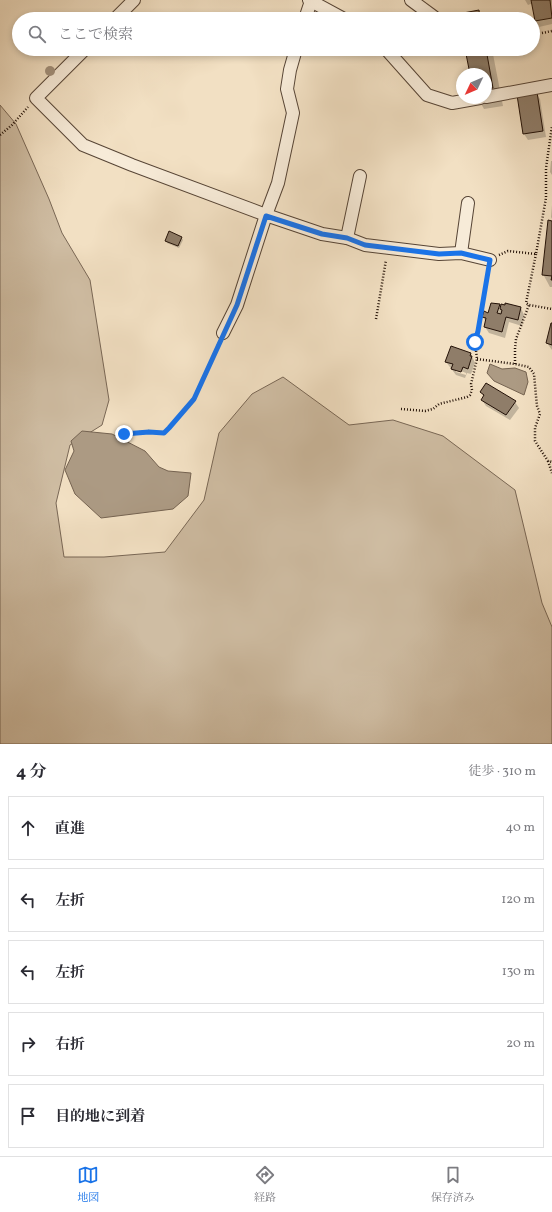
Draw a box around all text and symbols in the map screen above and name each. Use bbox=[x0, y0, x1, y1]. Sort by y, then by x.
search box bbox=[12, 12, 540, 56]
icon: search bbox=[26, 23, 48, 45]
text: ここで検索 bbox=[58, 25, 133, 46]
north arrow bbox=[456, 68, 492, 104]
route start bbox=[466, 333, 484, 351]
route end bbox=[115, 425, 133, 443]
text: 4 分 bbox=[16, 761, 47, 784]
text: 徒歩 · 310 m bbox=[469, 763, 536, 781]
icon: ahead bbox=[17, 817, 39, 839]
text: 直進 bbox=[55, 819, 85, 840]
text: 40 m bbox=[506, 819, 535, 837]
icon: left bbox=[17, 889, 39, 911]
text: 左折 bbox=[55, 891, 85, 912]
text: 120 m bbox=[501, 891, 535, 909]
icon: left bbox=[17, 961, 39, 983]
text: 左折 bbox=[55, 963, 85, 984]
text: 130 m bbox=[502, 963, 535, 981]
icon: right bbox=[17, 1033, 39, 1055]
text: 右折 bbox=[55, 1035, 85, 1056]
text: 20 m bbox=[506, 1035, 535, 1053]
icon: arrive bbox=[17, 1105, 39, 1127]
text: 目的地に到着 bbox=[55, 1107, 145, 1128]
tab: 地図 bbox=[77, 1164, 99, 1206]
tab: 経路 bbox=[254, 1164, 276, 1206]
tab: 保存済み bbox=[431, 1164, 475, 1206]

